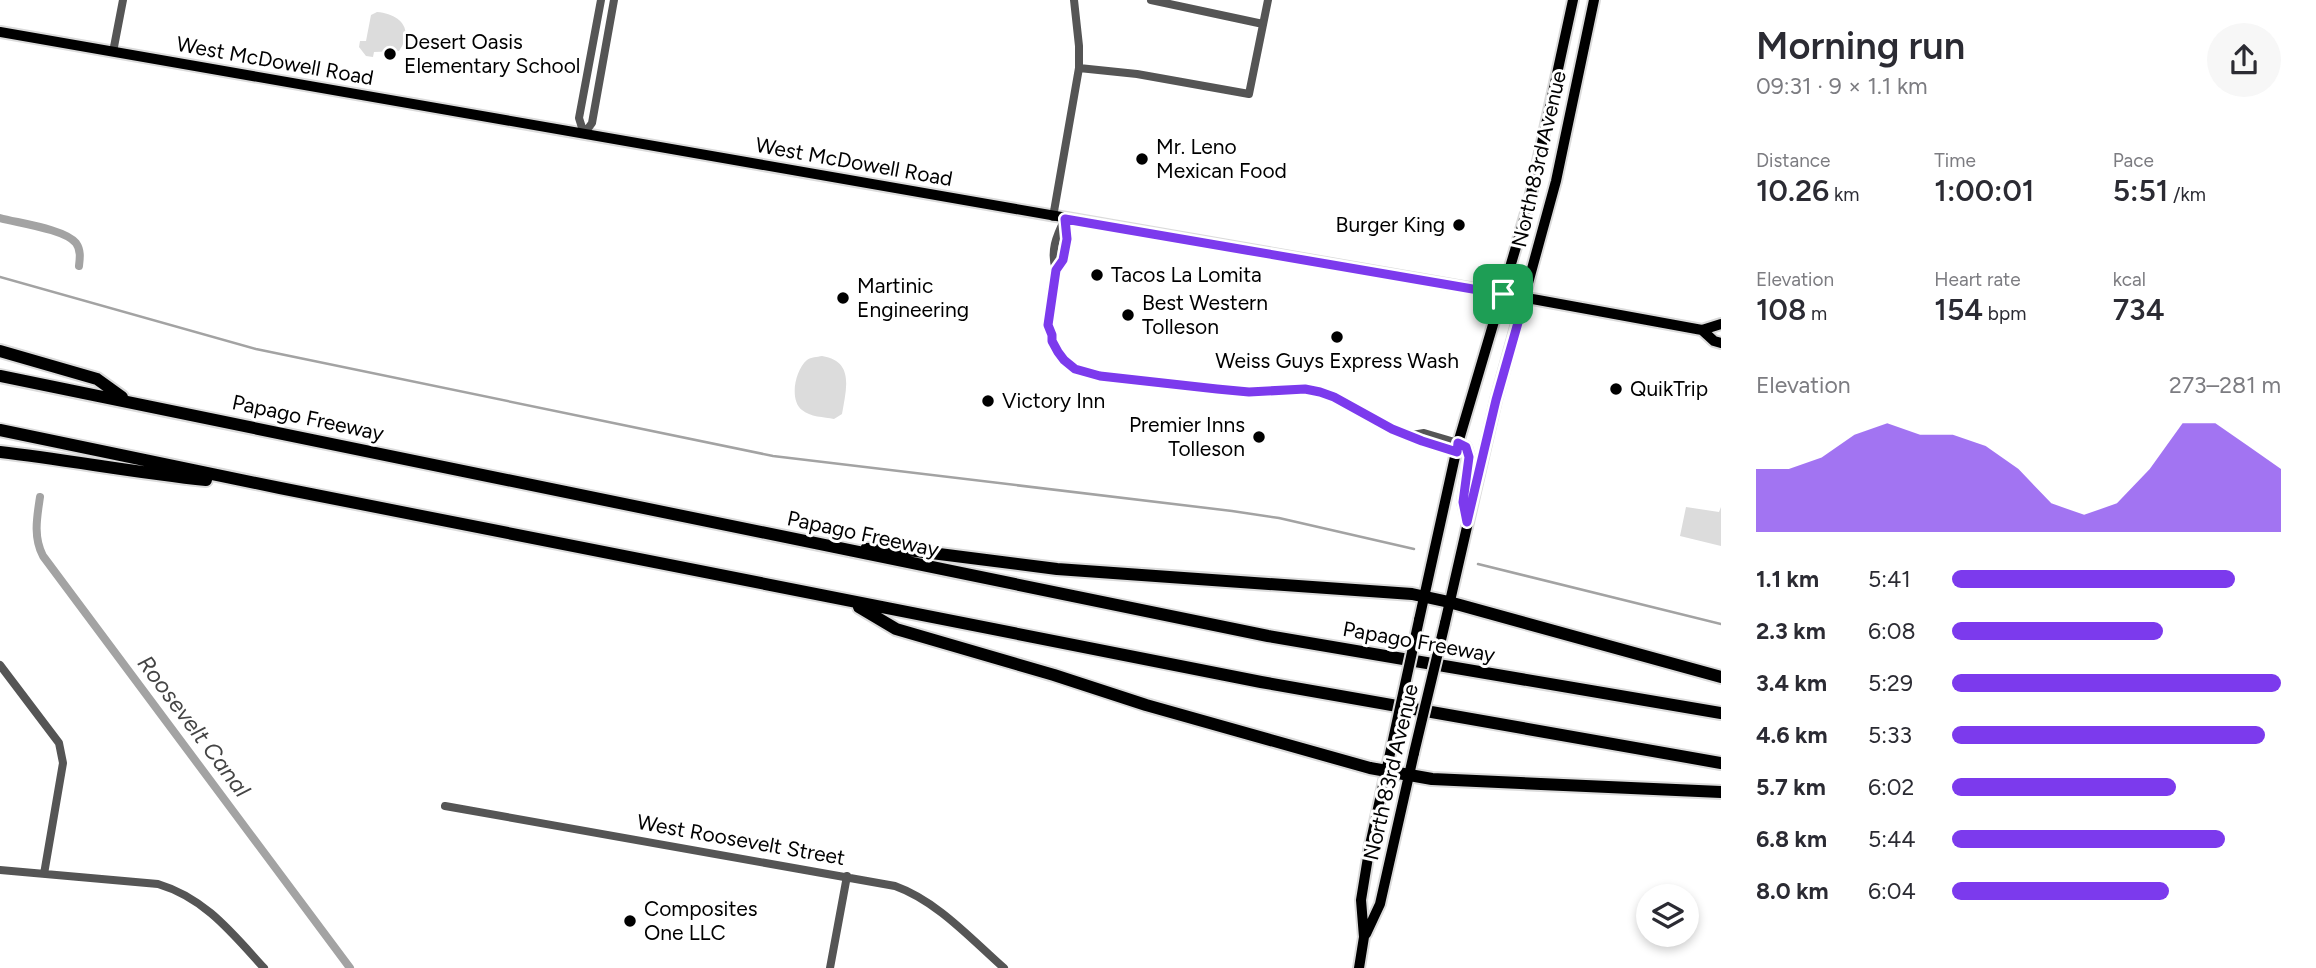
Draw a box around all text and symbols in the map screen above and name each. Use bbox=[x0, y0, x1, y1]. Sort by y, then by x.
text: Morning run bbox=[1756, 23, 1965, 69]
button: share bbox=[2207, 23, 2281, 97]
place label: Desert Oasis Elementary School bbox=[404, 29, 580, 78]
street label: West McDowell Road bbox=[175, 31, 376, 90]
marker: Desert Oasis Elementary School bbox=[382, 46, 398, 62]
street label: North 83rd Avenue bbox=[1506, 68, 1571, 250]
text: 09:31 · 9 × 1.1 km bbox=[1756, 72, 1928, 100]
street label: West McDowell Road bbox=[754, 132, 955, 191]
place label: Mr. Leno Mexican Food bbox=[1156, 134, 1287, 183]
text: Distance bbox=[1756, 149, 1830, 172]
text: Time bbox=[1934, 149, 1976, 172]
text: Pace bbox=[2113, 149, 2154, 172]
marker: Mr. Leno Mexican Food bbox=[1134, 151, 1150, 167]
text: 10.26 bbox=[1756, 172, 1829, 209]
text: 1:00:01 bbox=[1934, 172, 2034, 209]
text: 5:51 bbox=[2113, 172, 2168, 209]
text: km bbox=[1829, 183, 1859, 206]
text: /km bbox=[2168, 183, 2206, 206]
place label: Burger King bbox=[1336, 212, 1445, 237]
marker: Burger King bbox=[1451, 217, 1467, 233]
place label: Tacos La Lomita bbox=[1111, 262, 1262, 287]
pin bbox=[1473, 264, 1533, 324]
marker: Tacos La Lomita bbox=[1089, 267, 1105, 283]
text: Elevation bbox=[1756, 268, 1834, 291]
text: Heart rate bbox=[1934, 268, 2021, 291]
text: kcal bbox=[2113, 268, 2146, 291]
place label: Martinic Engineering bbox=[857, 273, 969, 322]
icon: arrive bbox=[1484, 275, 1522, 313]
marker: Martinic Engineering bbox=[835, 290, 851, 306]
place label: Best Western Tolleson bbox=[1142, 290, 1268, 339]
text: 108 bbox=[1756, 291, 1806, 328]
text: 154 bbox=[1934, 291, 1983, 328]
text: 734 bbox=[2113, 291, 2164, 328]
text: m bbox=[1806, 302, 1827, 325]
text: bpm bbox=[1983, 302, 2026, 325]
marker: Best Western Tolleson bbox=[1120, 307, 1136, 323]
marker: Weiss Guys Express Wash bbox=[1329, 329, 1345, 345]
place label: Weiss Guys Express Wash bbox=[1215, 348, 1459, 373]
text: Elevation bbox=[1756, 371, 1851, 399]
text: 273–281 m bbox=[2169, 371, 2281, 399]
place label: QuikTrip bbox=[1630, 376, 1708, 401]
marker: QuikTrip bbox=[1608, 381, 1624, 397]
place label: Victory Inn bbox=[1002, 388, 1105, 413]
street label: Papago Freeway bbox=[230, 389, 386, 446]
marker: Victory Inn bbox=[980, 393, 996, 409]
place label: Premier Inns Tolleson bbox=[1129, 412, 1245, 461]
marker: Premier Inns Tolleson bbox=[1251, 429, 1267, 445]
street label: Papago Freeway bbox=[785, 505, 941, 562]
text: 1.1 km bbox=[1756, 565, 1819, 593]
text: 5:41 bbox=[1868, 565, 1911, 593]
street label: Papago Freeway bbox=[1341, 616, 1497, 667]
text: 2.3 km bbox=[1756, 617, 1826, 645]
text: 6:08 bbox=[1868, 617, 1916, 645]
water label: Roosevelt Canal bbox=[132, 650, 257, 803]
text: 3.4 km bbox=[1756, 669, 1827, 697]
text: 5:29 bbox=[1868, 669, 1913, 697]
street label: North 83rd Avenue bbox=[1358, 681, 1423, 863]
text: 4.6 km bbox=[1756, 721, 1828, 749]
text: 5:33 bbox=[1868, 721, 1912, 749]
text: 5.7 km bbox=[1756, 773, 1826, 801]
text: 6:02 bbox=[1868, 773, 1914, 801]
street label: West Roosevelt Street bbox=[635, 809, 847, 870]
text: 6.8 km bbox=[1756, 825, 1827, 853]
text: 5:44 bbox=[1868, 825, 1916, 853]
text: 8.0 km bbox=[1756, 877, 1829, 905]
text: 6:04 bbox=[1868, 877, 1916, 905]
map controls bbox=[1636, 884, 1699, 947]
button: layers bbox=[1636, 884, 1699, 947]
place label: Composites One LLC bbox=[644, 896, 758, 945]
marker: Composites One LLC bbox=[622, 913, 638, 929]

